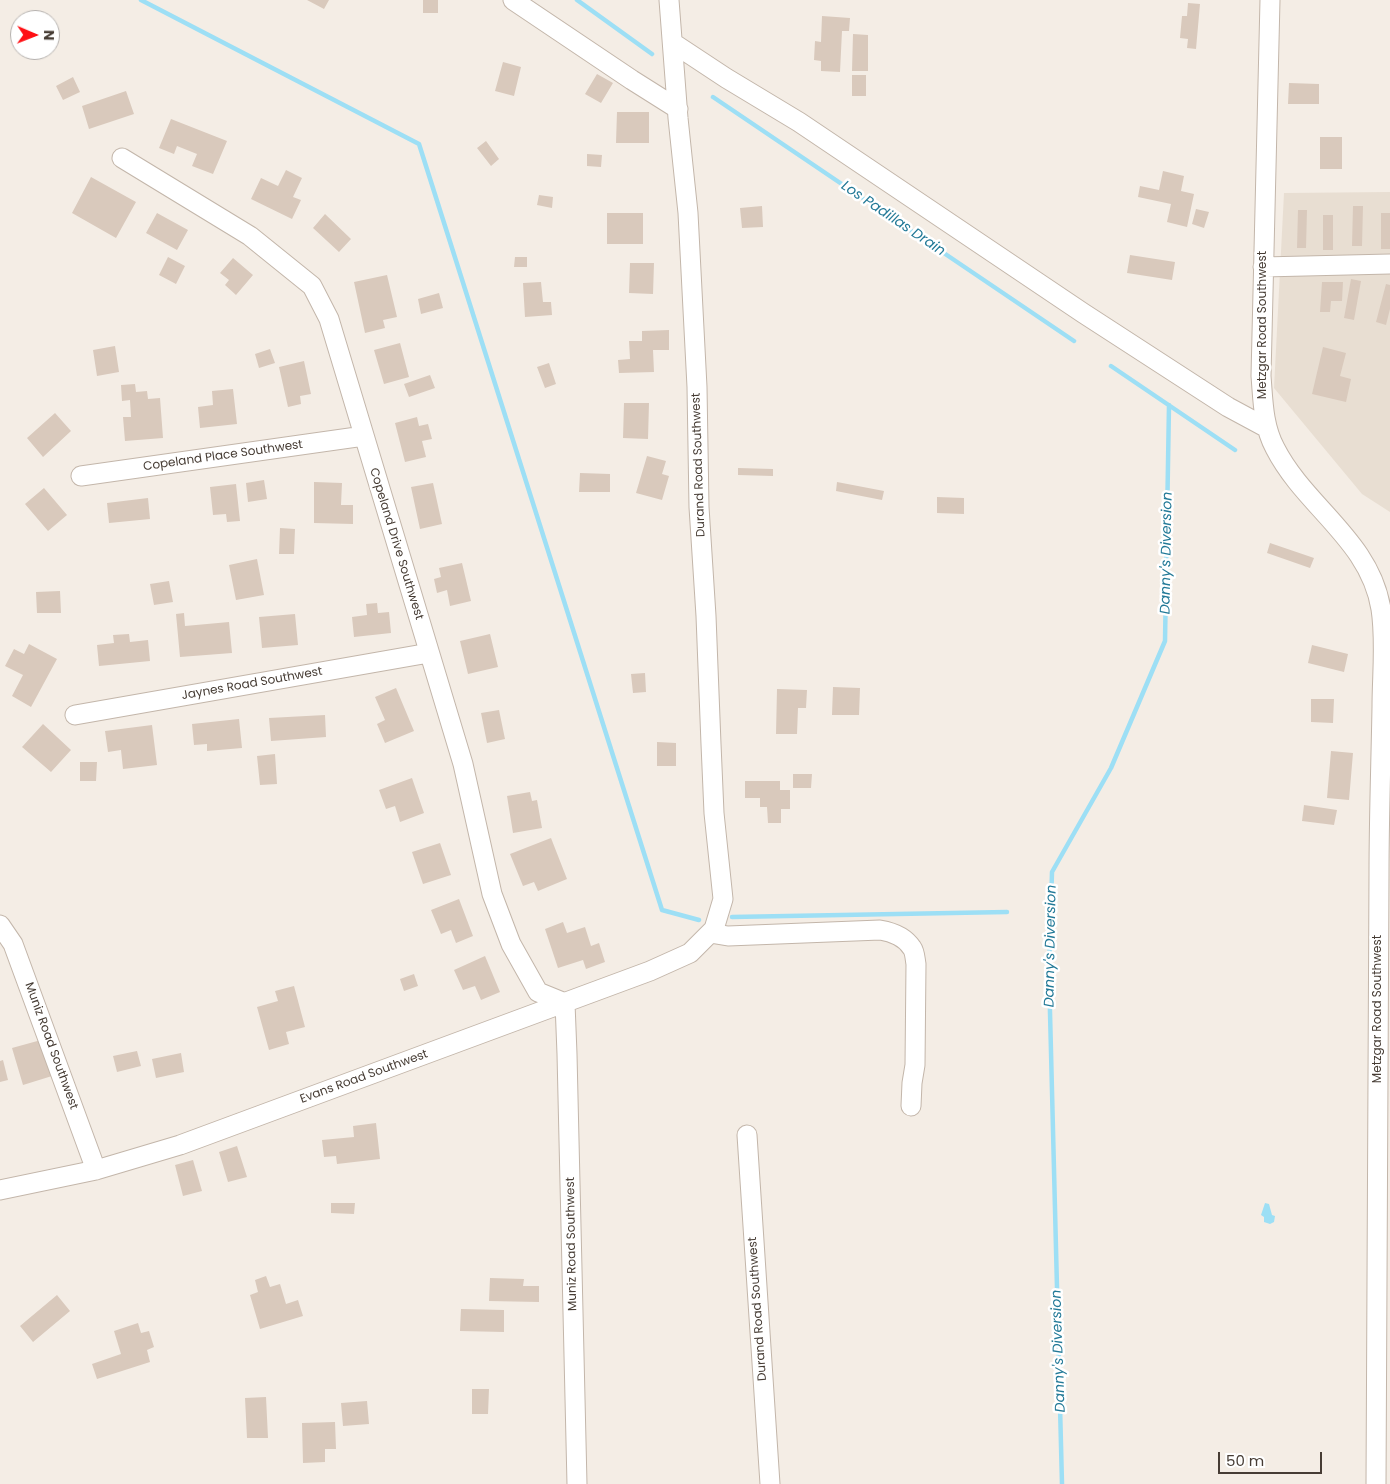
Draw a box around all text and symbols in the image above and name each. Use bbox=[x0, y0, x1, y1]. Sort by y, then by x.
north arrow bbox=[10, 10, 60, 60]
text: N bbox=[39, 30, 59, 41]
water label: Los Padillas Drain bbox=[838, 178, 948, 260]
street label: Metzgar Road Southwest bbox=[1256, 251, 1270, 399]
street label: Durand Road Southwest bbox=[689, 393, 709, 537]
street label: Copeland Place Southwest bbox=[142, 438, 304, 474]
street label: Copeland Drive Southwest bbox=[366, 466, 426, 622]
water label: Danny's Diversion bbox=[1158, 492, 1176, 614]
street label: Jaynes Road Southwest bbox=[181, 665, 323, 703]
water label: Danny's Diversion bbox=[1042, 885, 1060, 1007]
street label: Metzgar Road Southwest bbox=[1371, 935, 1385, 1083]
street label: Muniz Road Southwest bbox=[21, 981, 81, 1111]
street label: Evans Road Southwest bbox=[298, 1047, 430, 1107]
street label: Muniz Road Southwest bbox=[564, 1177, 580, 1311]
street label: Durand Road Southwest bbox=[746, 1236, 770, 1382]
water label: Danny's Diversion bbox=[1048, 1289, 1070, 1413]
scale bar bbox=[1220, 1442, 1324, 1474]
text: 50 m bbox=[1226, 1450, 1264, 1471]

